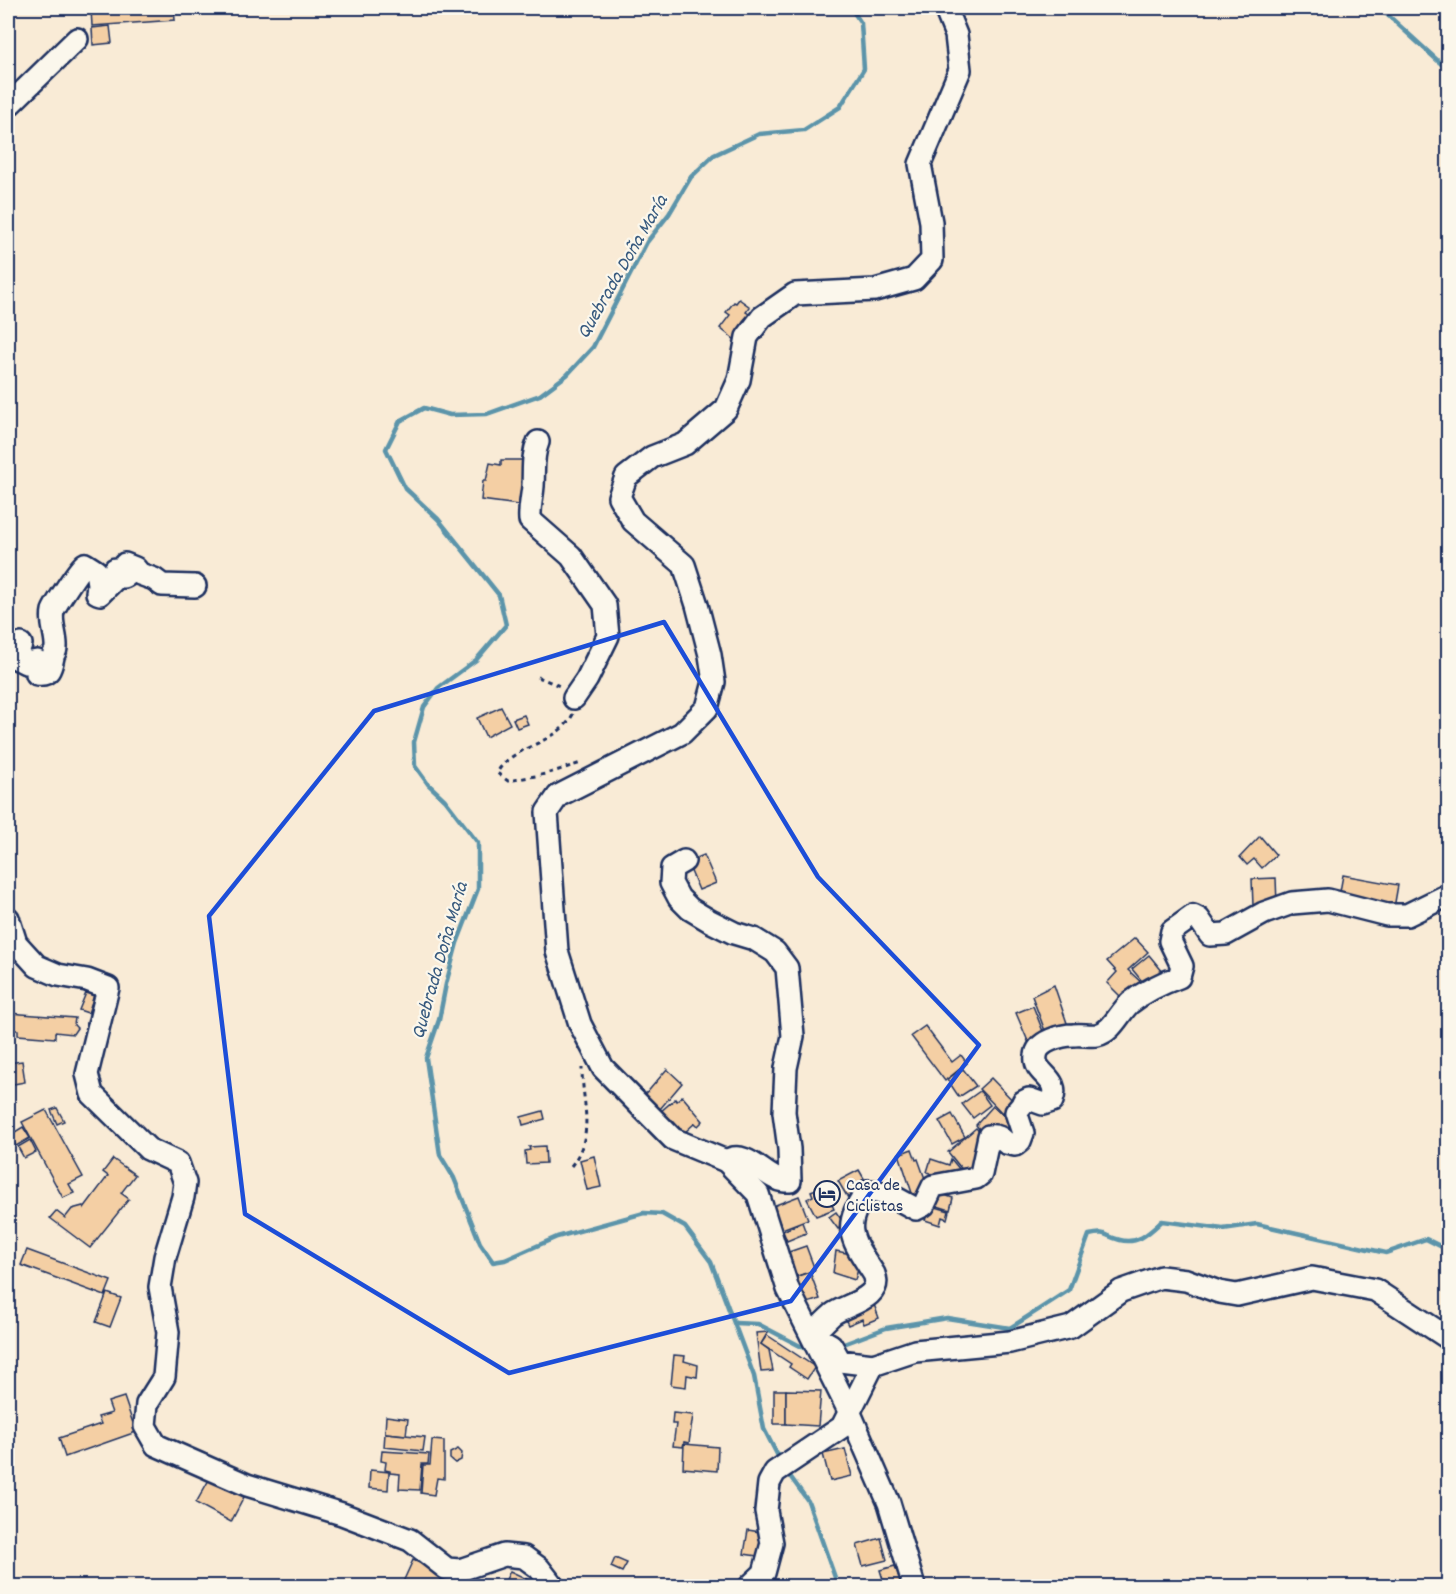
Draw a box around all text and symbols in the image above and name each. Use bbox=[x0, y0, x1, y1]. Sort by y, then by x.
water label: Quebrada Doña María bbox=[571, 189, 677, 345]
water label: Quebrada Doña María bbox=[405, 878, 477, 1042]
place label: Casa de Ciclistas bbox=[846, 1174, 903, 1220]
hotel icon: Casa de Ciclistas bbox=[812, 1179, 842, 1209]

